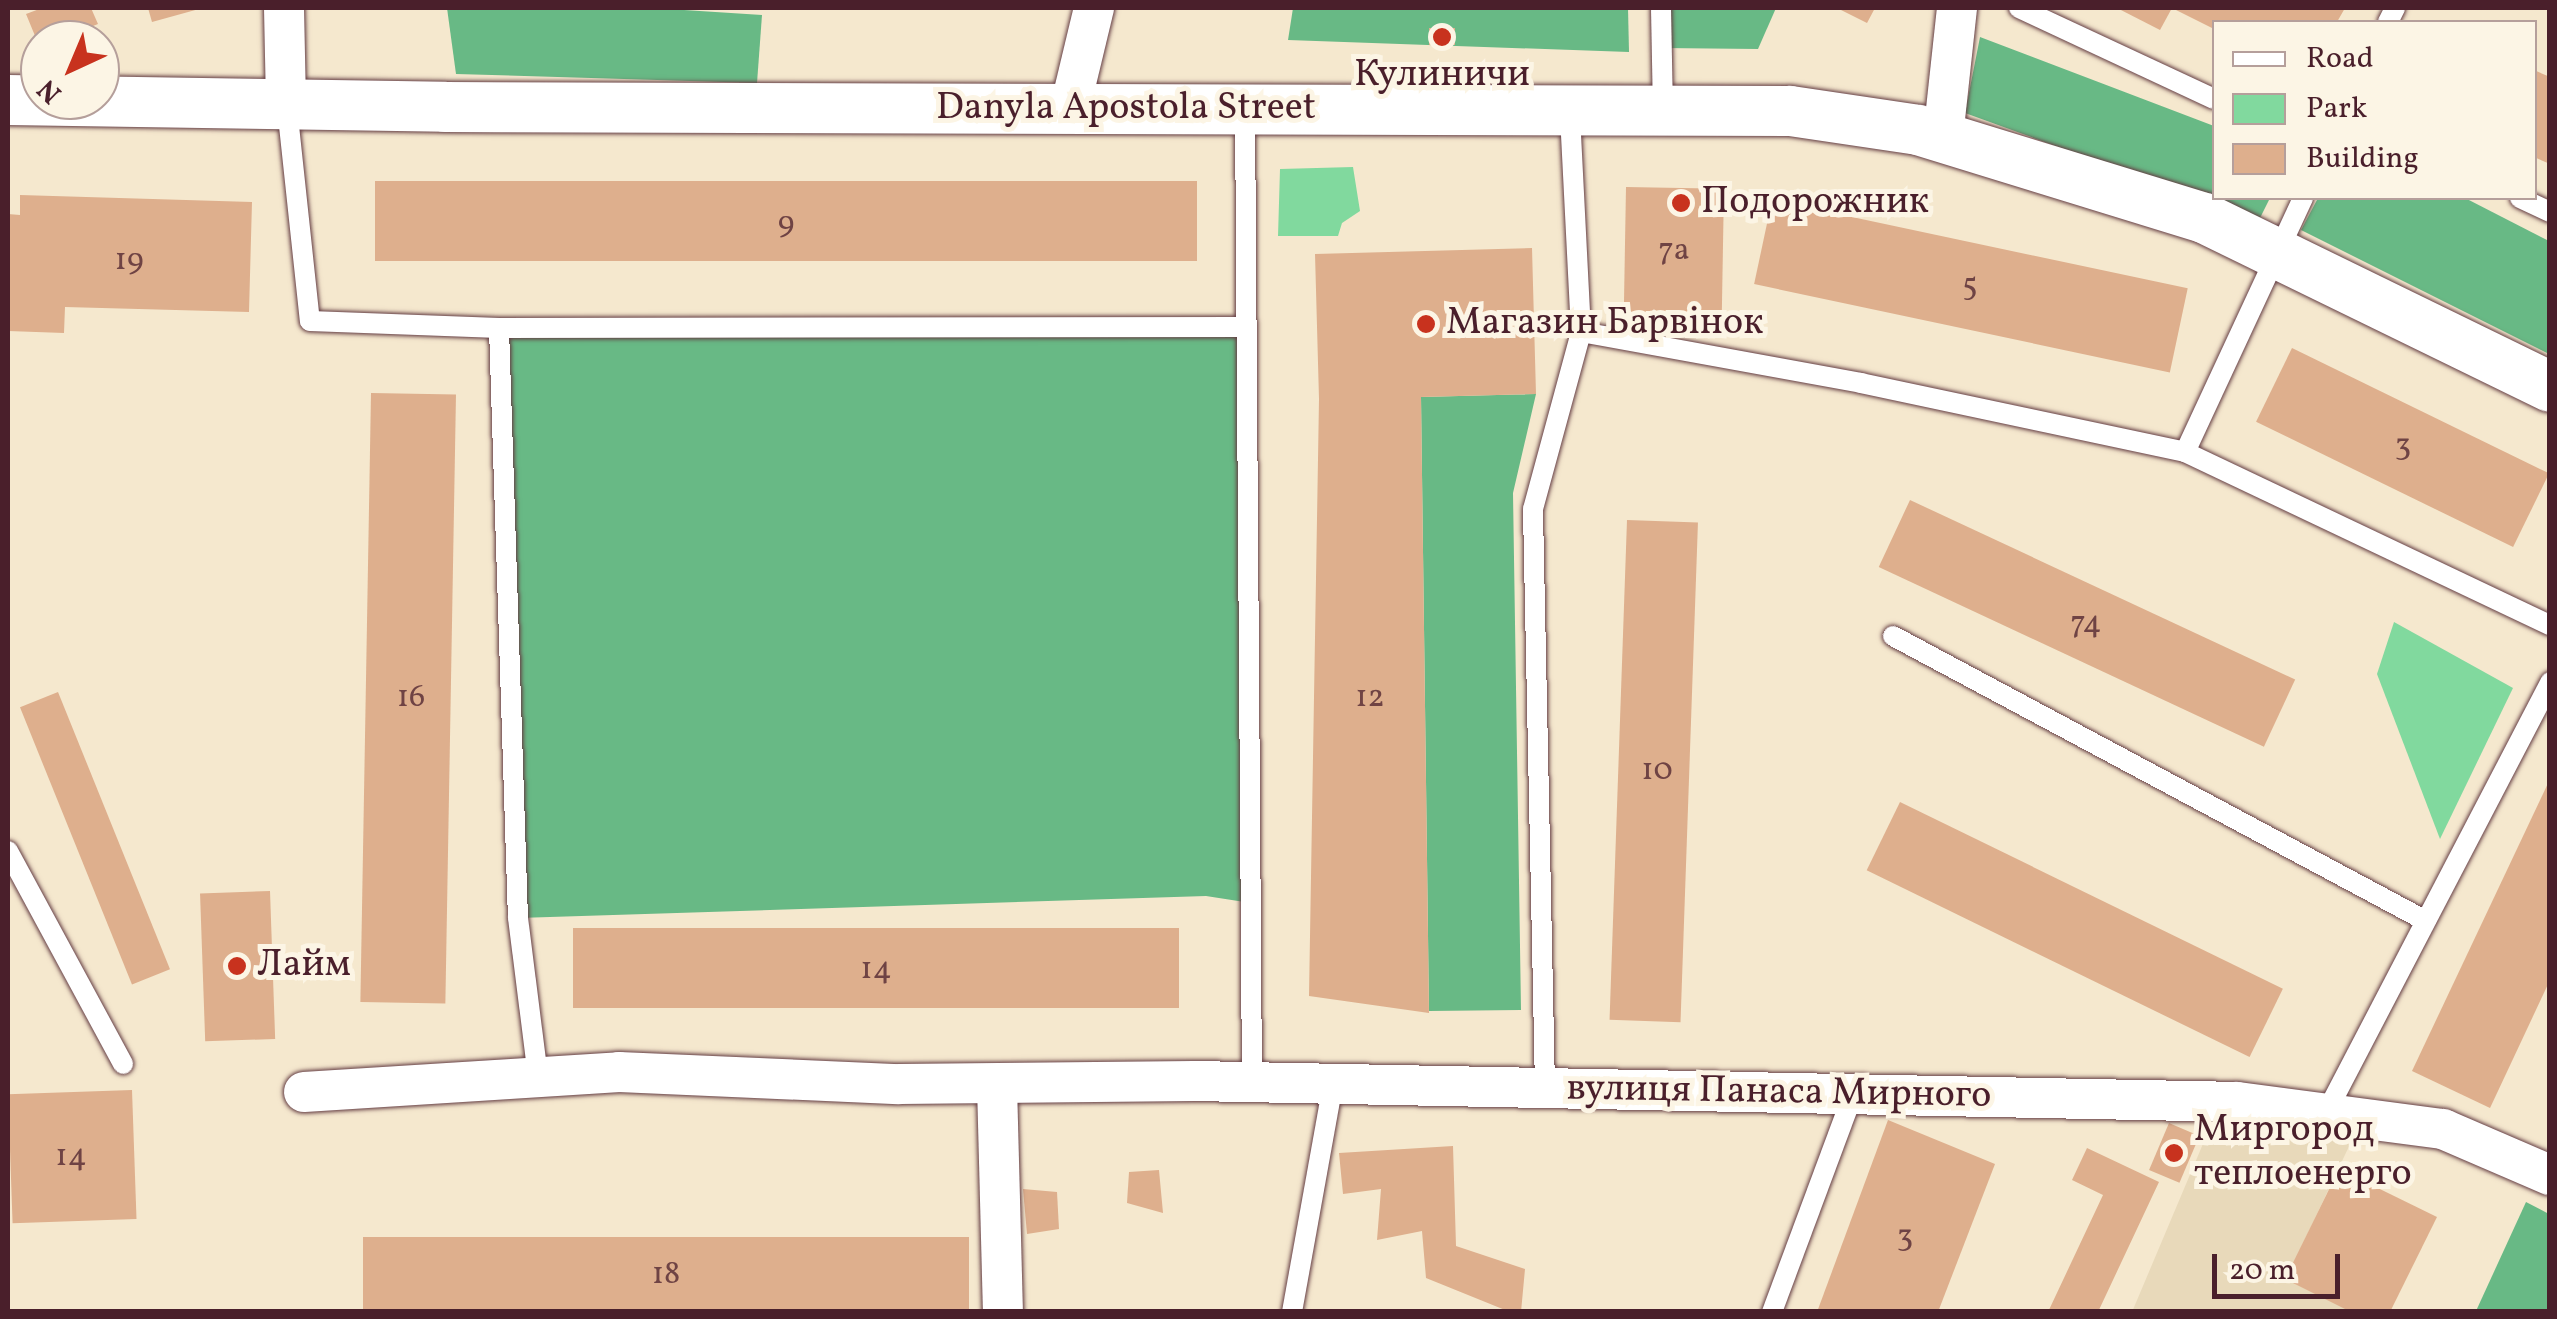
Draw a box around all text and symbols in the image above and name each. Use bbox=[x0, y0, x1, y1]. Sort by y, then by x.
north arrow bbox=[20, 20, 120, 120]
legend bbox=[2212, 20, 2537, 200]
marker: Кулиничи bbox=[1431, 26, 1453, 48]
text: Road bbox=[2306, 38, 2374, 80]
place label: Кулиничи bbox=[1354, 53, 1530, 99]
text: N bbox=[29, 69, 71, 112]
street label: Danyla Apostola Street bbox=[936, 86, 1316, 132]
text: Park bbox=[2306, 88, 2367, 130]
text: Building bbox=[2306, 138, 2419, 180]
place label: Подорожник bbox=[1701, 180, 1929, 226]
marker: Подорожник bbox=[1670, 192, 1692, 214]
house number: 9 bbox=[778, 205, 794, 243]
house number: 7а bbox=[1658, 232, 1690, 270]
house number: 19 bbox=[114, 242, 144, 280]
house number: 5 bbox=[1962, 268, 1978, 306]
place label: Магазин Барвінок bbox=[1446, 301, 1763, 347]
marker: Магазин Барвінок bbox=[1415, 313, 1437, 335]
house number: 3 bbox=[2395, 428, 2411, 466]
house number: 74 bbox=[2070, 605, 2102, 643]
house number: 16 bbox=[397, 679, 425, 717]
house number: 12 bbox=[1355, 679, 1385, 717]
house number: 10 bbox=[1641, 752, 1673, 790]
place label: Лайм bbox=[257, 943, 351, 989]
house number: 14 bbox=[860, 951, 892, 989]
marker: Лайм bbox=[226, 955, 248, 977]
street label: вулиця Панаса Мирного bbox=[1566, 1066, 1992, 1120]
place label: Миргород теплоенерго bbox=[2194, 1108, 2412, 1198]
house number: 14 bbox=[55, 1138, 87, 1176]
marker: Миргород теплоенерго bbox=[2163, 1142, 2185, 1164]
house number: 3 bbox=[1897, 1219, 1913, 1257]
scale bar bbox=[2217, 1234, 2344, 1296]
text: 20 m bbox=[2229, 1250, 2295, 1292]
house number: 18 bbox=[652, 1256, 680, 1294]

